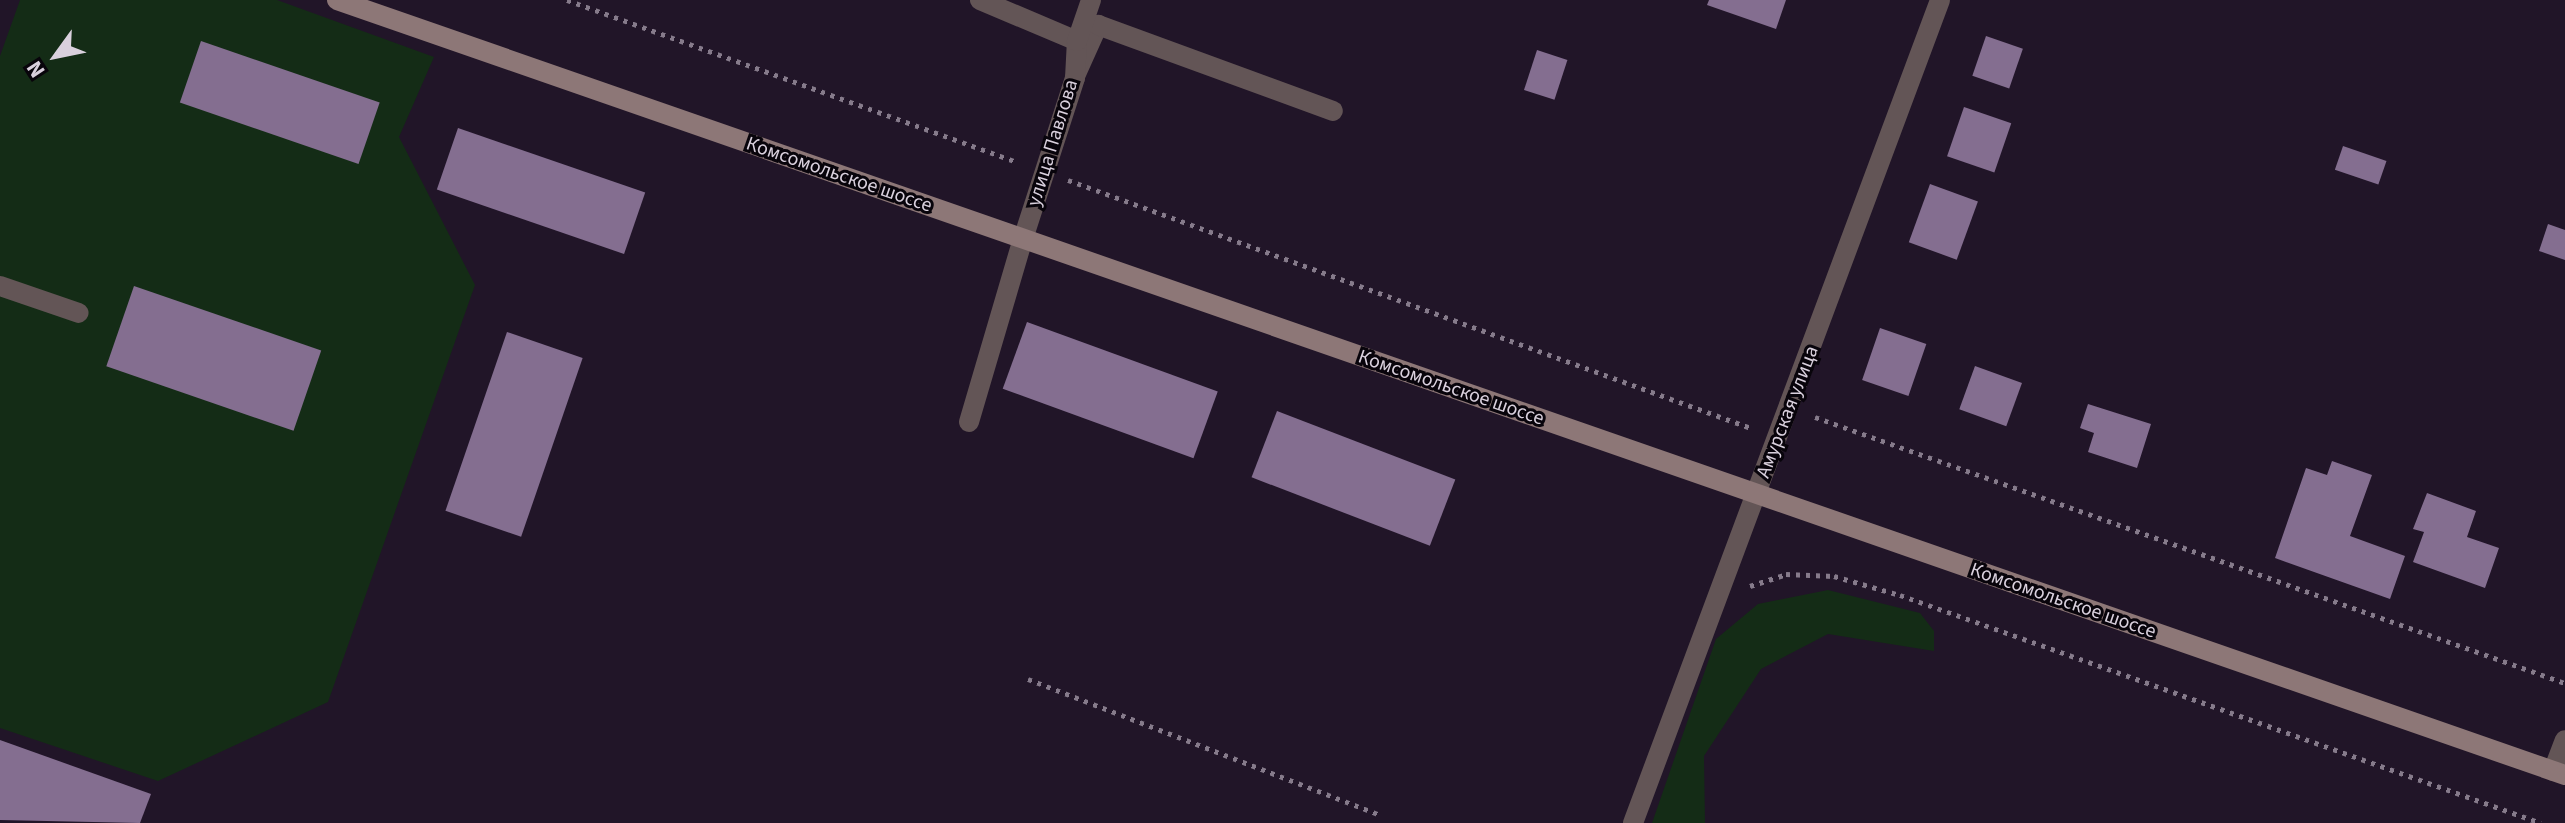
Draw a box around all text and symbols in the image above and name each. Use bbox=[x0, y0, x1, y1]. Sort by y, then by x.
north arrow bbox=[16, 16, 96, 96]
text: N bbox=[18, 54, 53, 84]
street label: улица Павлова bbox=[1022, 77, 1084, 209]
street label: Комсомольское шоссе bbox=[743, 132, 935, 218]
street label: Амурская улица bbox=[1752, 343, 1824, 481]
street label: Комсомольское шоссе bbox=[1355, 345, 1547, 431]
street label: Комсомольское шоссе bbox=[1967, 558, 2159, 644]

